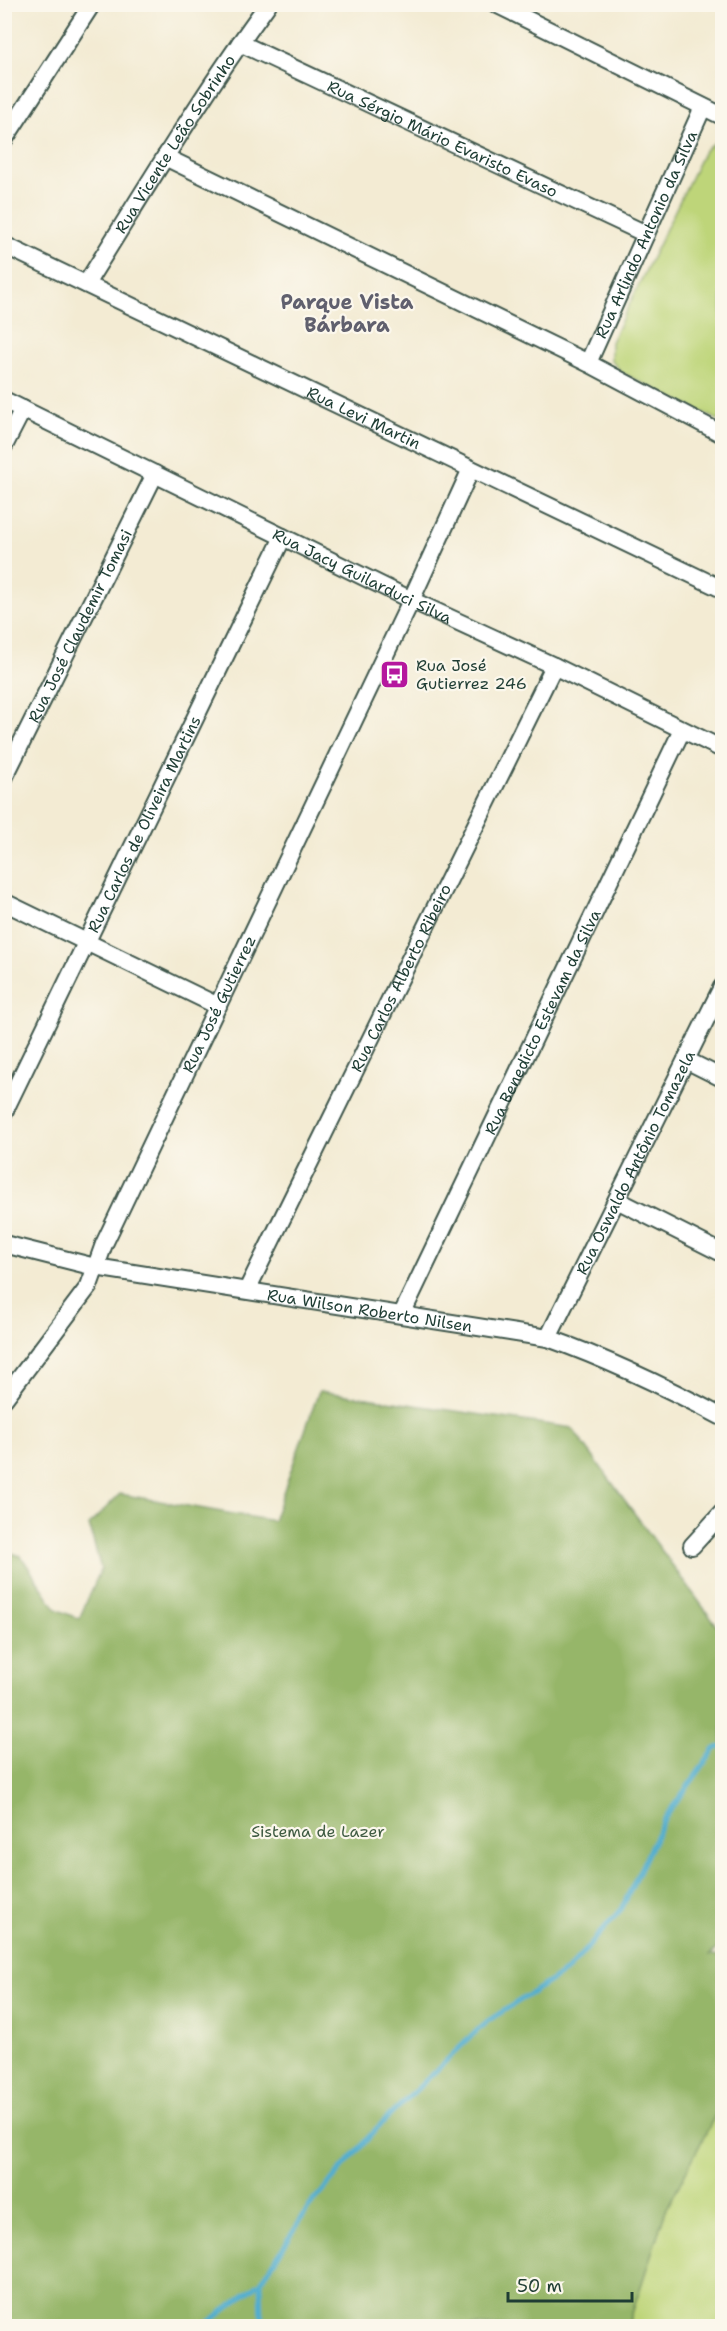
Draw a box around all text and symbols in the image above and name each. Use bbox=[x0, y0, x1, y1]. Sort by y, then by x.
street label: Rua Vicente Leão Sobrinho bbox=[110, 51, 240, 237]
street label: Rua Sérgio Mário Evaristo Evaso bbox=[324, 76, 561, 202]
street label: Rua Arlindo Antonio da Silva bbox=[590, 127, 702, 342]
district label: Parque Vista Bárbara bbox=[281, 289, 414, 338]
street label: Rua Levi Martin bbox=[303, 382, 424, 454]
street label: Rua Jacy Guilarduci Silva bbox=[269, 524, 455, 628]
street label: Rua José Claudemir Tomasi bbox=[23, 526, 137, 726]
place label: Rua José Gutierrez 246 bbox=[416, 655, 527, 694]
bus stop icon: Rua José Gutierrez 246 bbox=[379, 658, 411, 690]
street label: Rua Carlos de Oliveira Martins bbox=[83, 712, 206, 936]
street label: Rua Carlos Alberto Ribeiro bbox=[346, 881, 456, 1075]
street label: Rua Benedicto Estevam da Silva bbox=[480, 906, 605, 1138]
street label: Rua José Gutierrez bbox=[177, 932, 261, 1076]
street label: Rua Oswaldo Antônio Tomazela bbox=[571, 1047, 700, 1278]
street label: Rua Wilson Roberto Nilsen bbox=[266, 1284, 474, 1337]
park label: Sistema de Lazer bbox=[251, 1821, 385, 1842]
scale bar bbox=[508, 2265, 632, 2303]
text: 50 m bbox=[517, 2274, 562, 2298]

